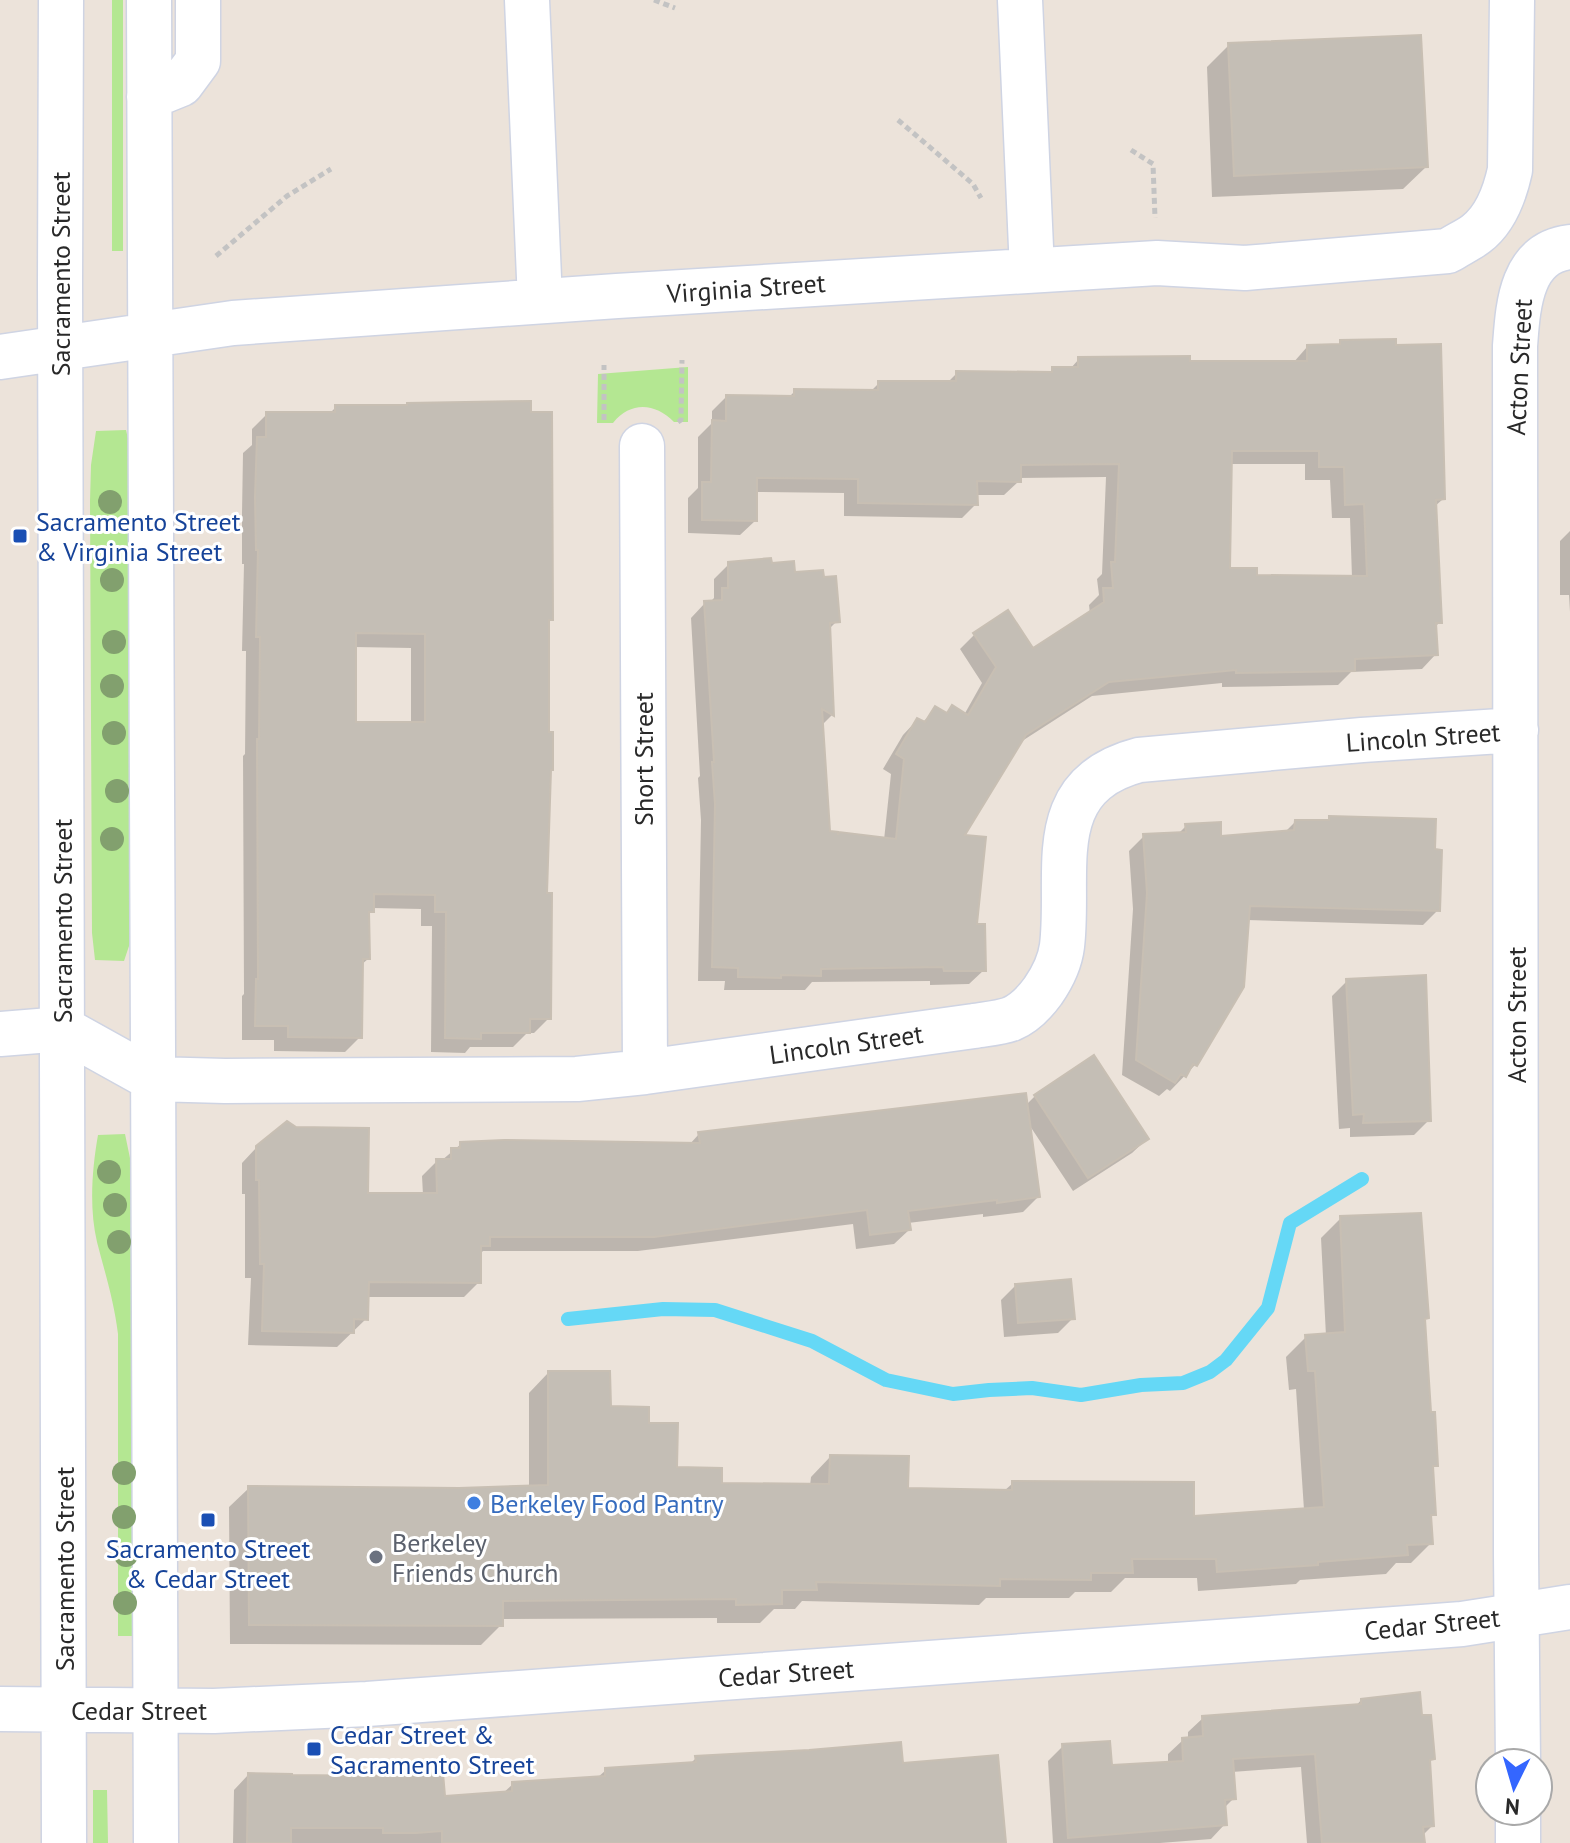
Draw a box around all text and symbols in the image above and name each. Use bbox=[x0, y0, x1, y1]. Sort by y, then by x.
street label: Sacramento Street bbox=[44, 172, 77, 376]
street label: Virginia Street bbox=[665, 266, 827, 310]
street label: Acton Street bbox=[1499, 298, 1539, 436]
place label: Sacramento Street & Virginia Street bbox=[36, 505, 241, 568]
marker: Sacramento Street & Virginia Street bbox=[11, 527, 29, 545]
street label: Short Street bbox=[627, 692, 660, 826]
street label: Lincoln Street bbox=[1345, 715, 1502, 759]
street label: Sacramento Street bbox=[46, 819, 79, 1023]
street label: Acton Street bbox=[1500, 947, 1533, 1083]
street label: Lincoln Street bbox=[767, 1017, 925, 1071]
street label: Sacramento Street bbox=[48, 1467, 81, 1671]
place label: Berkeley Food Pantry bbox=[490, 1487, 724, 1520]
marker: Berkeley Food Pantry bbox=[465, 1494, 483, 1512]
marker: Sacramento Street & Cedar Street bbox=[199, 1511, 217, 1529]
place label: Berkeley Friends Church bbox=[392, 1526, 558, 1589]
place label: Sacramento Street & Cedar Street bbox=[106, 1532, 310, 1595]
marker: Berkeley Friends Church bbox=[367, 1548, 385, 1566]
street label: Cedar Street bbox=[1363, 1600, 1502, 1648]
street label: Cedar Street bbox=[717, 1652, 855, 1694]
street label: Cedar Street bbox=[71, 1694, 207, 1727]
place label: Cedar Street & Sacramento Street bbox=[330, 1718, 535, 1781]
marker: Cedar Street & Sacramento Street bbox=[305, 1740, 323, 1758]
north arrow bbox=[1474, 1747, 1554, 1827]
text: N bbox=[1504, 1792, 1521, 1822]

